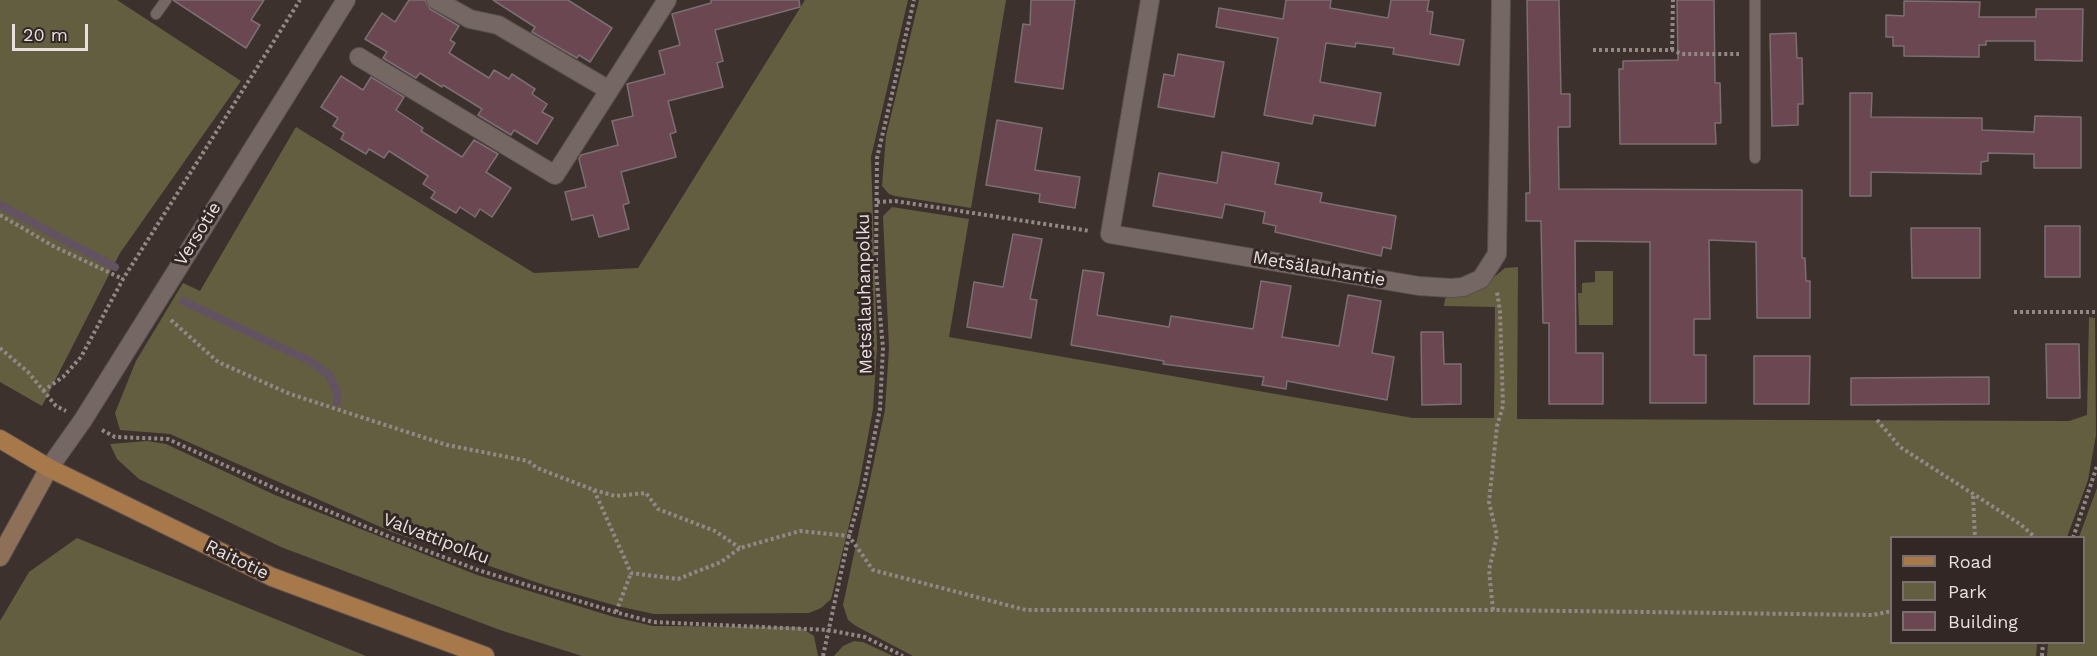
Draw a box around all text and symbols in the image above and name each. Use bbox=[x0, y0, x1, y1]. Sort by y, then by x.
scale bar bbox=[15, 12, 92, 50]
text: 20 m bbox=[23, 24, 68, 45]
street label: Versotie bbox=[170, 198, 226, 270]
street label: Metsälauhanpolku bbox=[853, 213, 877, 375]
street label: Metsälauhantie bbox=[1251, 247, 1387, 291]
street label: Valvattipolku bbox=[380, 509, 492, 569]
street label: Raitotie bbox=[202, 535, 272, 585]
legend bbox=[1890, 536, 2085, 644]
text: Road bbox=[1948, 551, 1992, 572]
text: Park bbox=[1948, 581, 1987, 602]
text: Building bbox=[1948, 611, 2018, 632]

